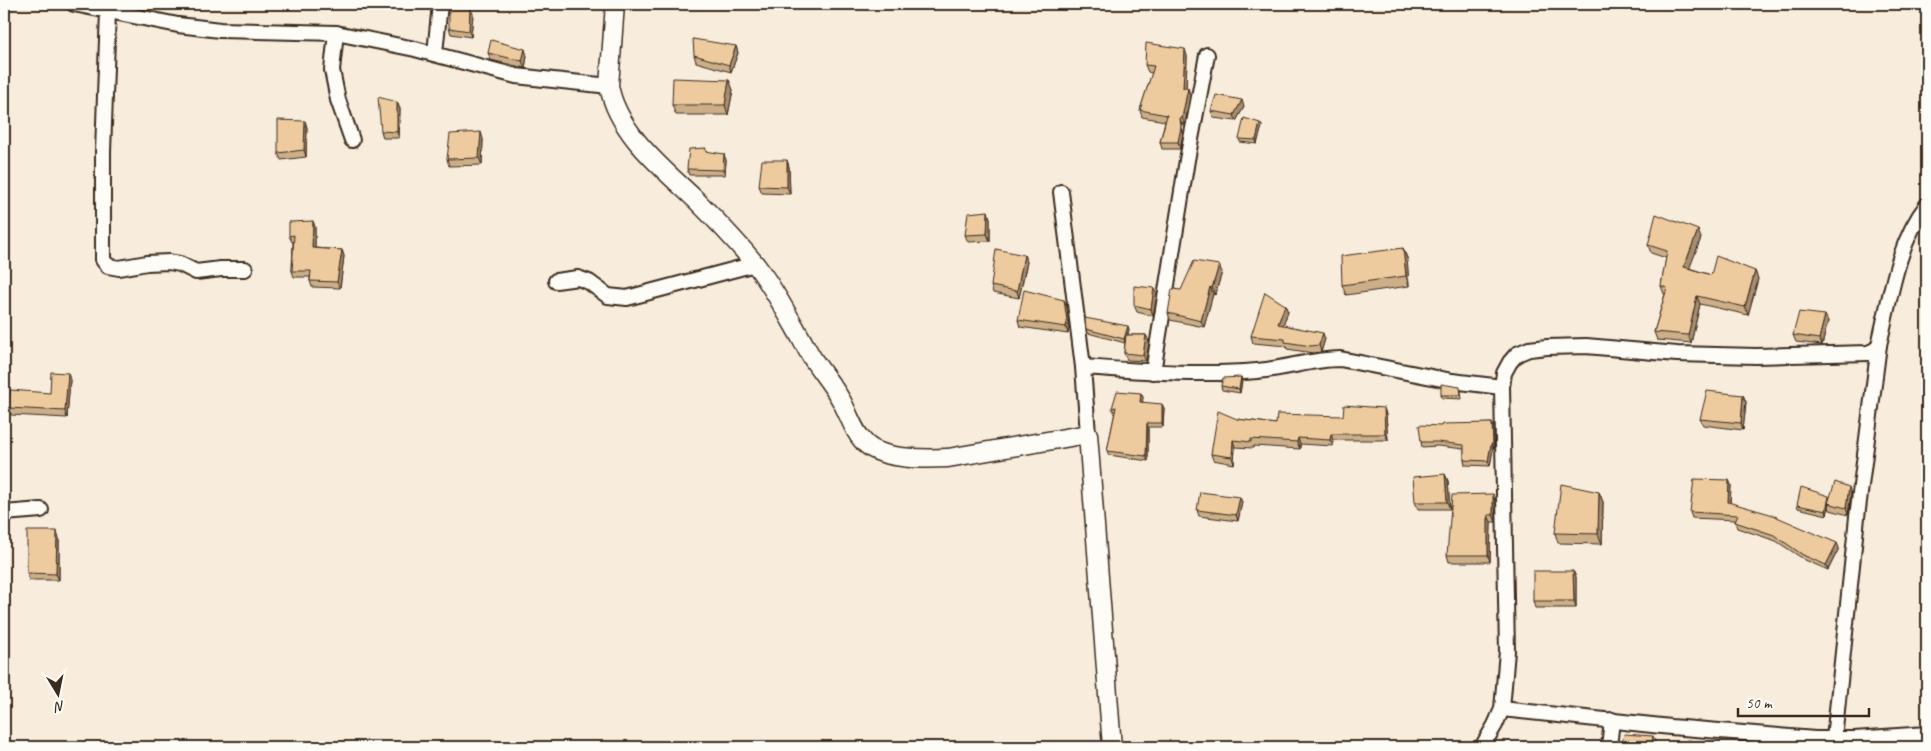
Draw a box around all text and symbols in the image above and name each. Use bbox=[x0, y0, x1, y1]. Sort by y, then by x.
north arrow bbox=[32, 668, 82, 718]
scale bar bbox=[1738, 686, 1870, 718]
text: 50 m bbox=[1746, 694, 1773, 713]
text: N bbox=[52, 697, 66, 716]

